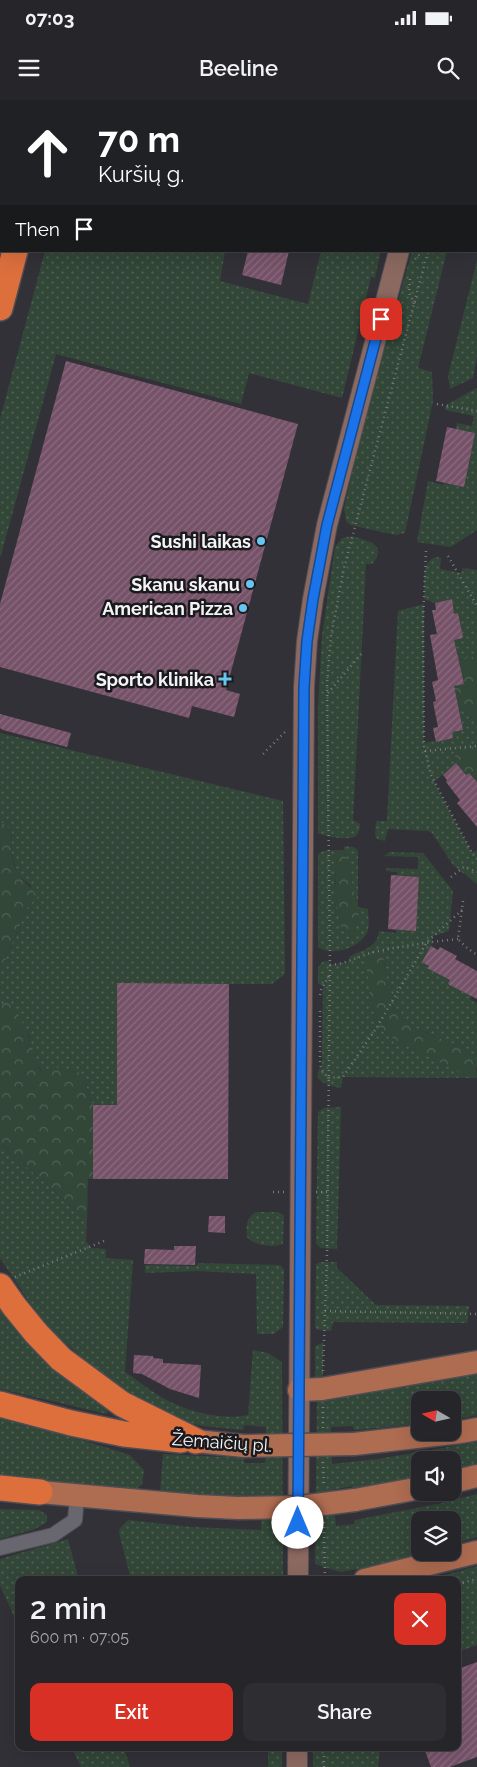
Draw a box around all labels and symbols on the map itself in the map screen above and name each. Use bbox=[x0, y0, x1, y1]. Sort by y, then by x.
pin bbox=[360, 298, 402, 340]
place label: Sushi laikas bbox=[150, 531, 251, 552]
marker: Sushi laikas bbox=[255, 535, 267, 547]
place label: Skanu skanu bbox=[131, 574, 240, 595]
marker: Skanu skanu bbox=[244, 578, 256, 590]
place label: American Pizza bbox=[102, 598, 233, 619]
marker: American Pizza bbox=[237, 602, 249, 614]
place label: Sporto klinika bbox=[96, 669, 214, 690]
marker: Sporto klinika bbox=[218, 672, 232, 686]
north arrow bbox=[411, 1391, 461, 1441]
street label: Žemaičių pl. bbox=[171, 1427, 273, 1456]
position arrow bbox=[271, 1496, 323, 1548]

